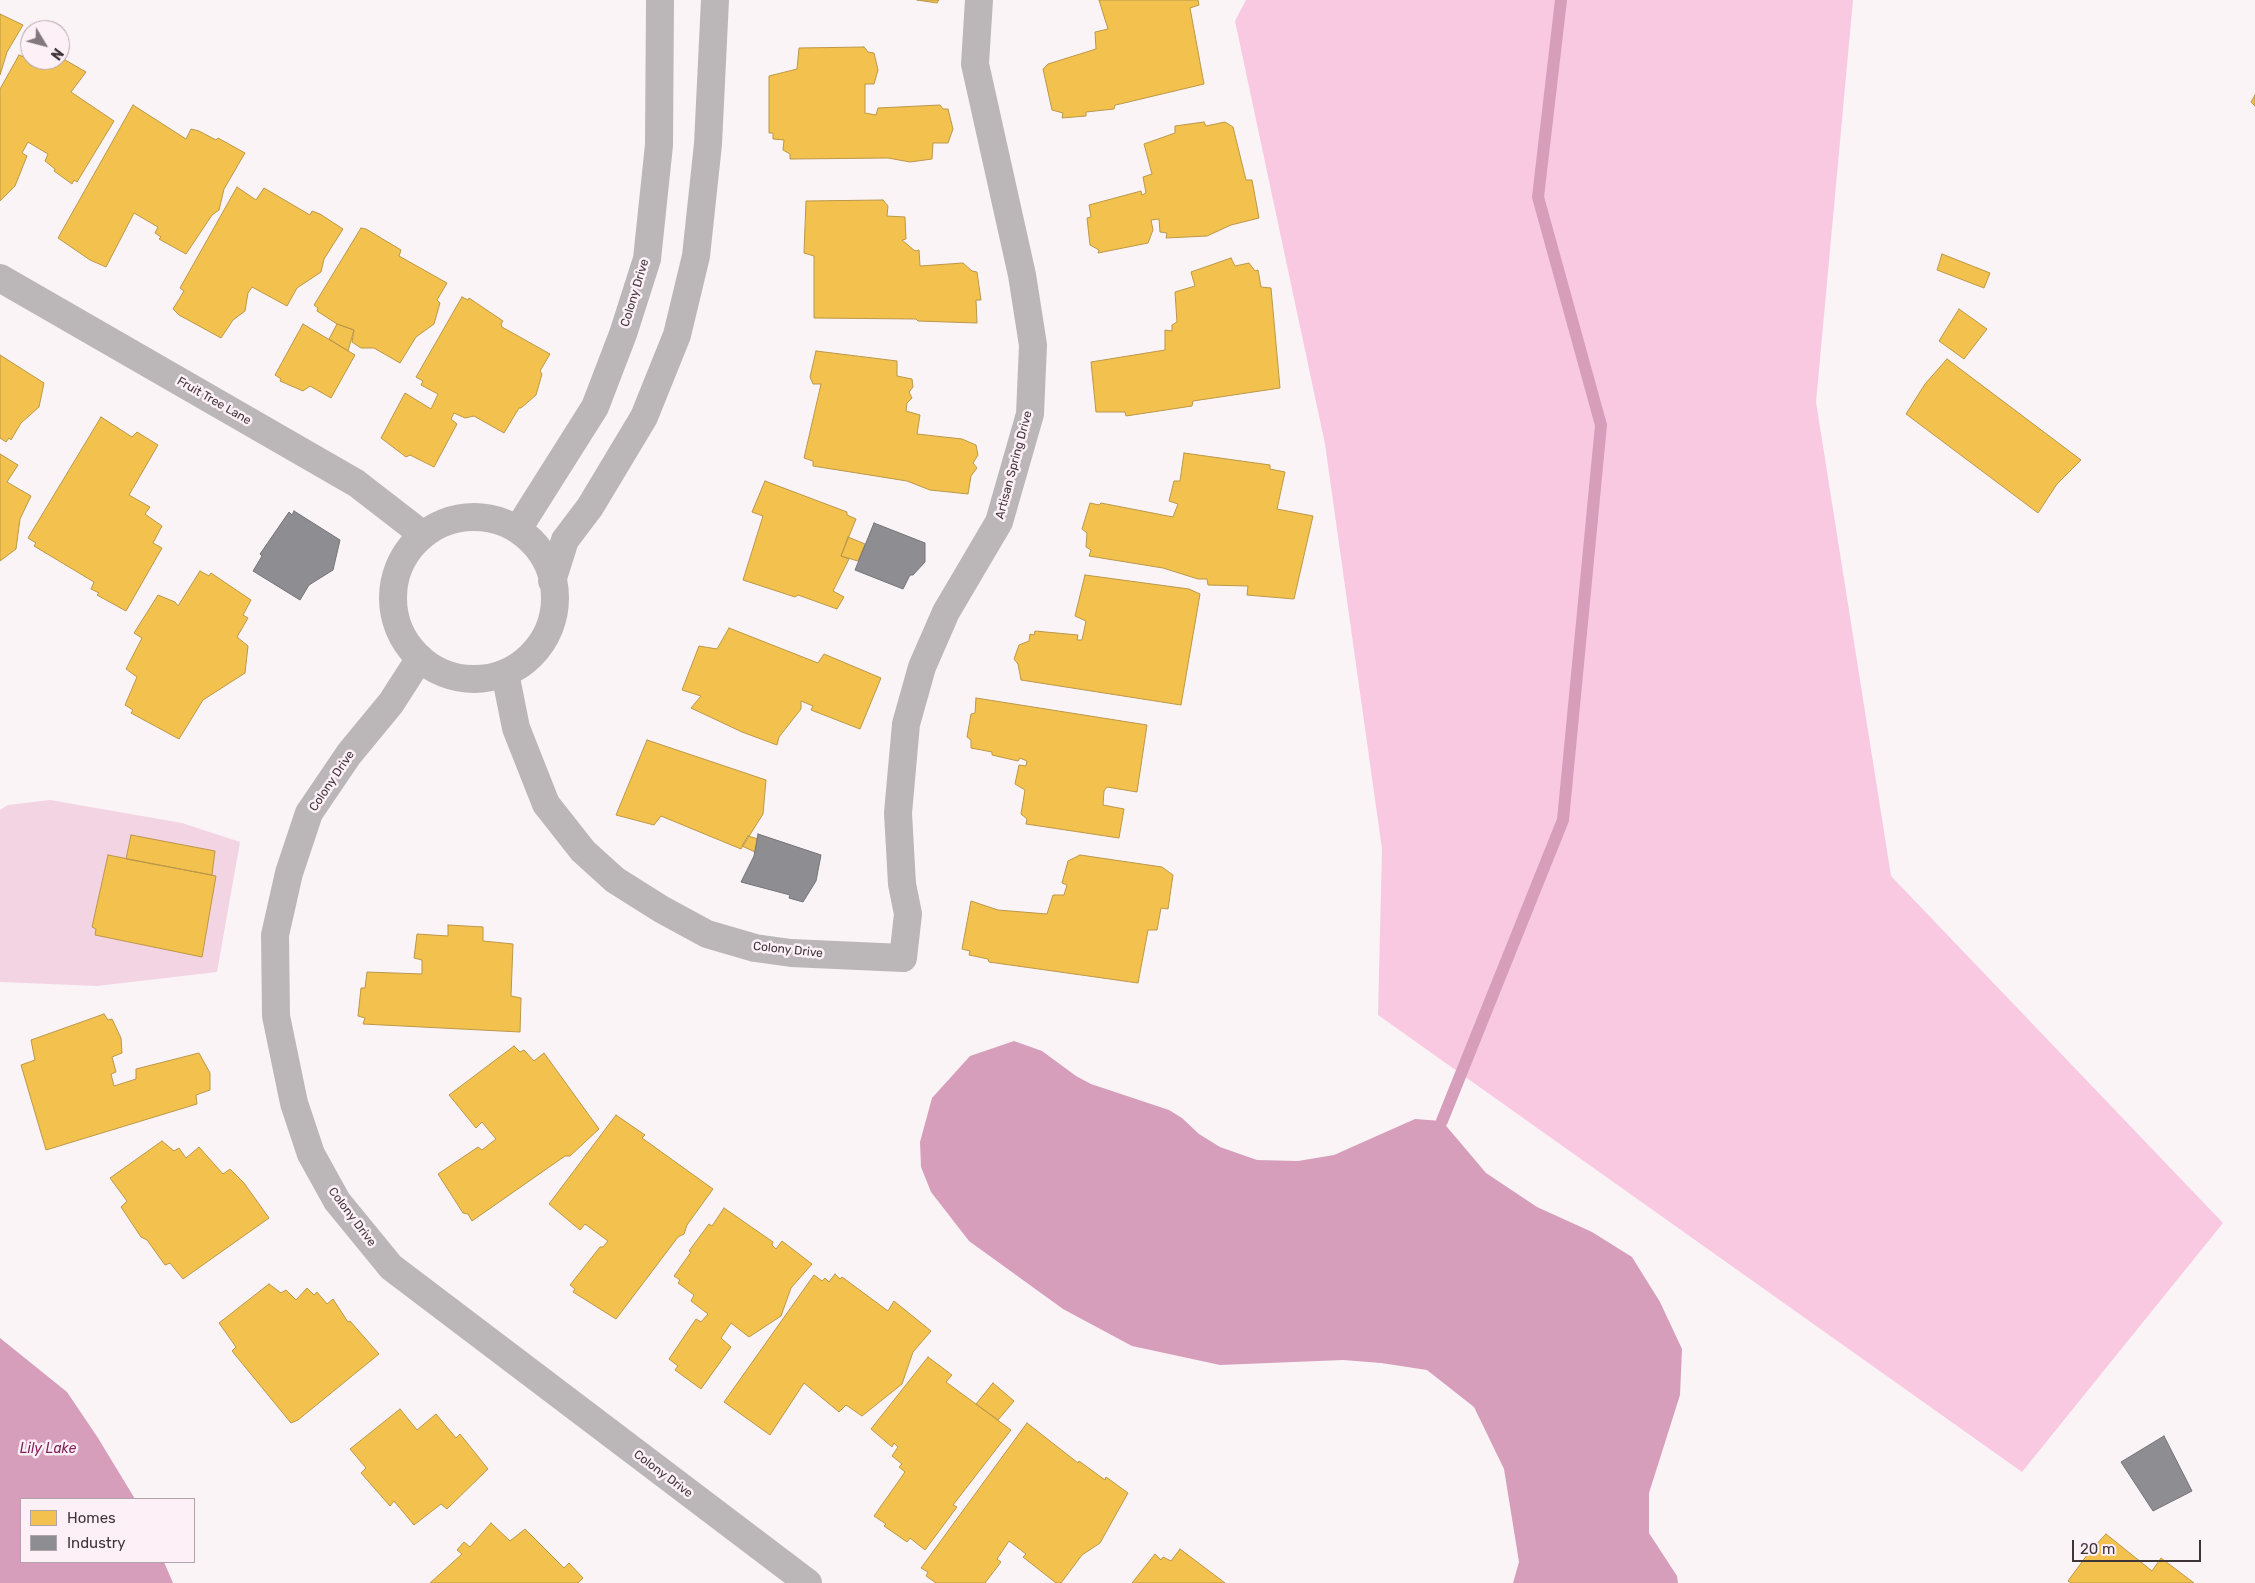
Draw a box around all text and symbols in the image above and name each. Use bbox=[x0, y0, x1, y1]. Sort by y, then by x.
north arrow bbox=[20, 20, 70, 70]
text: N bbox=[47, 45, 66, 63]
street label: Colony Drive bbox=[618, 257, 652, 329]
street label: Fruit Tree Lane bbox=[174, 374, 254, 428]
street label: Artisan Spring Drive bbox=[993, 409, 1035, 521]
street label: Colony Drive bbox=[306, 748, 358, 814]
street label: Colony Drive bbox=[752, 939, 824, 961]
street label: Colony Drive bbox=[325, 1185, 379, 1249]
water label: Lily Lake bbox=[20, 1441, 76, 1457]
street label: Colony Drive bbox=[631, 1447, 695, 1501]
legend bbox=[20, 1498, 195, 1563]
text: Homes bbox=[67, 1509, 116, 1527]
scale bar bbox=[2075, 1530, 2204, 1562]
text: Industry bbox=[67, 1534, 126, 1552]
text: 20 m bbox=[2080, 1540, 2115, 1558]

